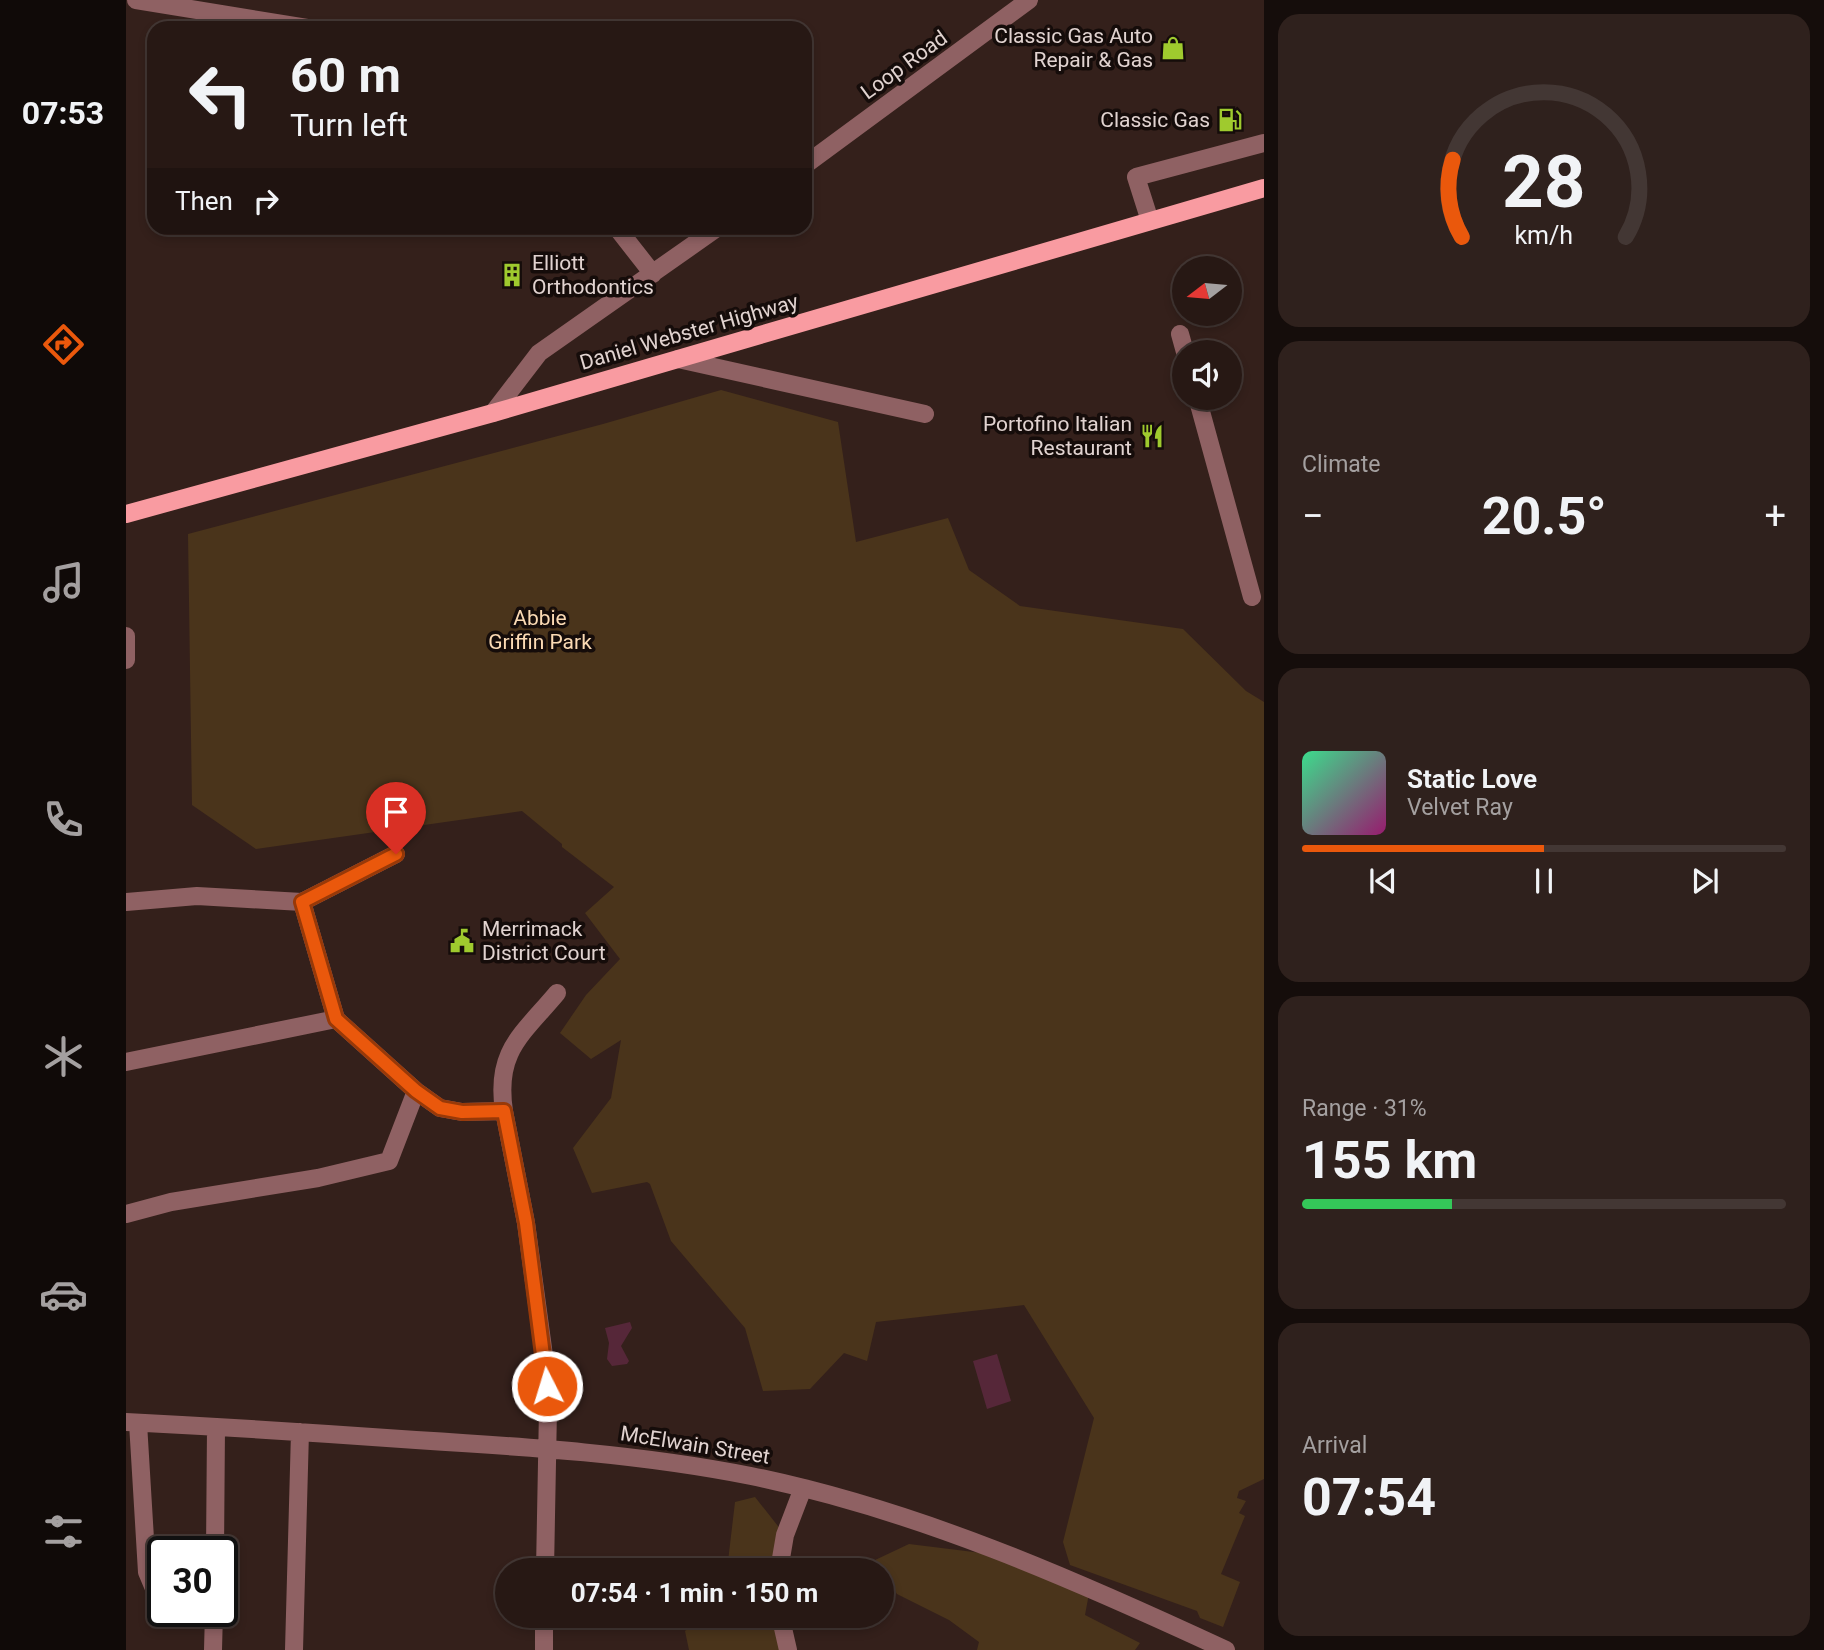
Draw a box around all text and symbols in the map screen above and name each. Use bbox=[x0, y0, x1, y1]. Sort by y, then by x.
place label: Classic Gas Auto Repair & Gas bbox=[994, 24, 1153, 72]
street label: Loop Road bbox=[856, 26, 952, 104]
shop icon: Classic Gas Auto Repair & Gas bbox=[1159, 34, 1187, 62]
text: 60 m bbox=[290, 47, 401, 104]
icon: left bbox=[175, 49, 266, 140]
text: 07:53 bbox=[22, 94, 104, 132]
text: Turn left bbox=[290, 106, 408, 144]
fuel station icon: Classic Gas bbox=[1216, 106, 1244, 134]
place label: Classic Gas bbox=[1100, 108, 1210, 132]
text: 28 bbox=[1502, 139, 1586, 225]
icon: right bbox=[247, 182, 285, 220]
text: Then bbox=[175, 186, 233, 216]
text: km/h bbox=[1515, 220, 1573, 249]
place label: Elliott Orthodontics bbox=[532, 251, 654, 299]
north arrow bbox=[1172, 256, 1242, 326]
map controls bbox=[1172, 256, 1242, 410]
building icon: Elliott Orthodontics bbox=[498, 261, 526, 289]
street label: Daniel Webster Highway bbox=[577, 289, 801, 375]
icon: directions bbox=[39, 320, 88, 369]
button: sound bbox=[1172, 340, 1242, 410]
place label: Portofino Italian Restaurant bbox=[983, 412, 1132, 460]
restaurant icon: Portofino Italian Restaurant bbox=[1138, 422, 1166, 450]
text: Climate bbox=[1302, 451, 1381, 478]
text: 20.5° bbox=[1482, 486, 1607, 547]
text: − bbox=[1302, 494, 1324, 538]
text: + bbox=[1764, 494, 1786, 538]
icon: music bbox=[39, 558, 88, 607]
park label: Abbie Griffin Park bbox=[488, 606, 592, 654]
text: Static Love bbox=[1407, 764, 1537, 794]
pin bbox=[366, 782, 426, 854]
icon: arrive bbox=[377, 793, 415, 831]
text: Velvet Ray bbox=[1407, 794, 1513, 821]
icon: phone bbox=[39, 795, 88, 844]
icon: previous bbox=[1364, 862, 1402, 900]
icon: pause bbox=[1525, 862, 1563, 900]
icon: next bbox=[1686, 862, 1724, 900]
place label: Merrimack District Court bbox=[482, 917, 606, 965]
public building icon: Merrimack District Court bbox=[448, 927, 476, 955]
icon: climate bbox=[39, 1032, 88, 1081]
text: Range · 31% bbox=[1302, 1095, 1427, 1122]
text: 155 km bbox=[1302, 1130, 1477, 1191]
icon: car bbox=[39, 1270, 88, 1319]
position arrow bbox=[510, 1349, 584, 1423]
street label: McElwain Street bbox=[619, 1421, 772, 1469]
text: Arrival bbox=[1302, 1432, 1367, 1459]
text: 07:54 bbox=[1302, 1467, 1436, 1528]
icon: filters bbox=[39, 1507, 88, 1556]
speed limit sign: 30 bbox=[147, 1536, 238, 1627]
text: 07:54 · 1 min · 150 m bbox=[571, 1578, 818, 1608]

